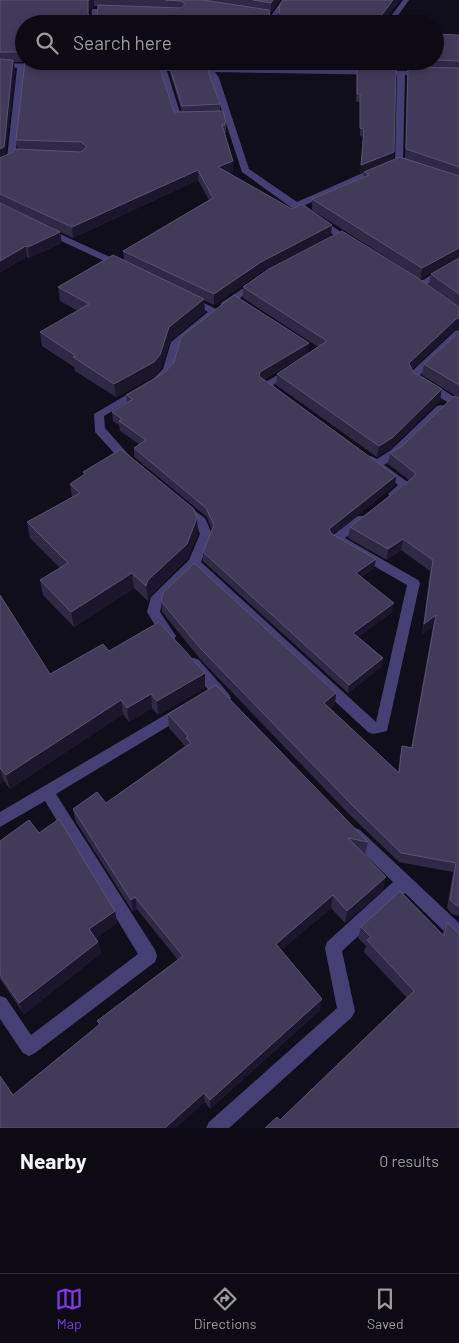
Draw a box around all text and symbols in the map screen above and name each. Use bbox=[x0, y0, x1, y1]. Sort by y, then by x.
search box bbox=[15, 15, 444, 70]
icon: search bbox=[33, 29, 61, 57]
text: Search here bbox=[73, 31, 172, 54]
text: Nearby bbox=[20, 1148, 86, 1173]
text: 0 results bbox=[379, 1151, 439, 1170]
tab: Map bbox=[55, 1285, 83, 1332]
tab: Directions bbox=[194, 1285, 256, 1332]
tab: Saved bbox=[367, 1285, 404, 1332]

